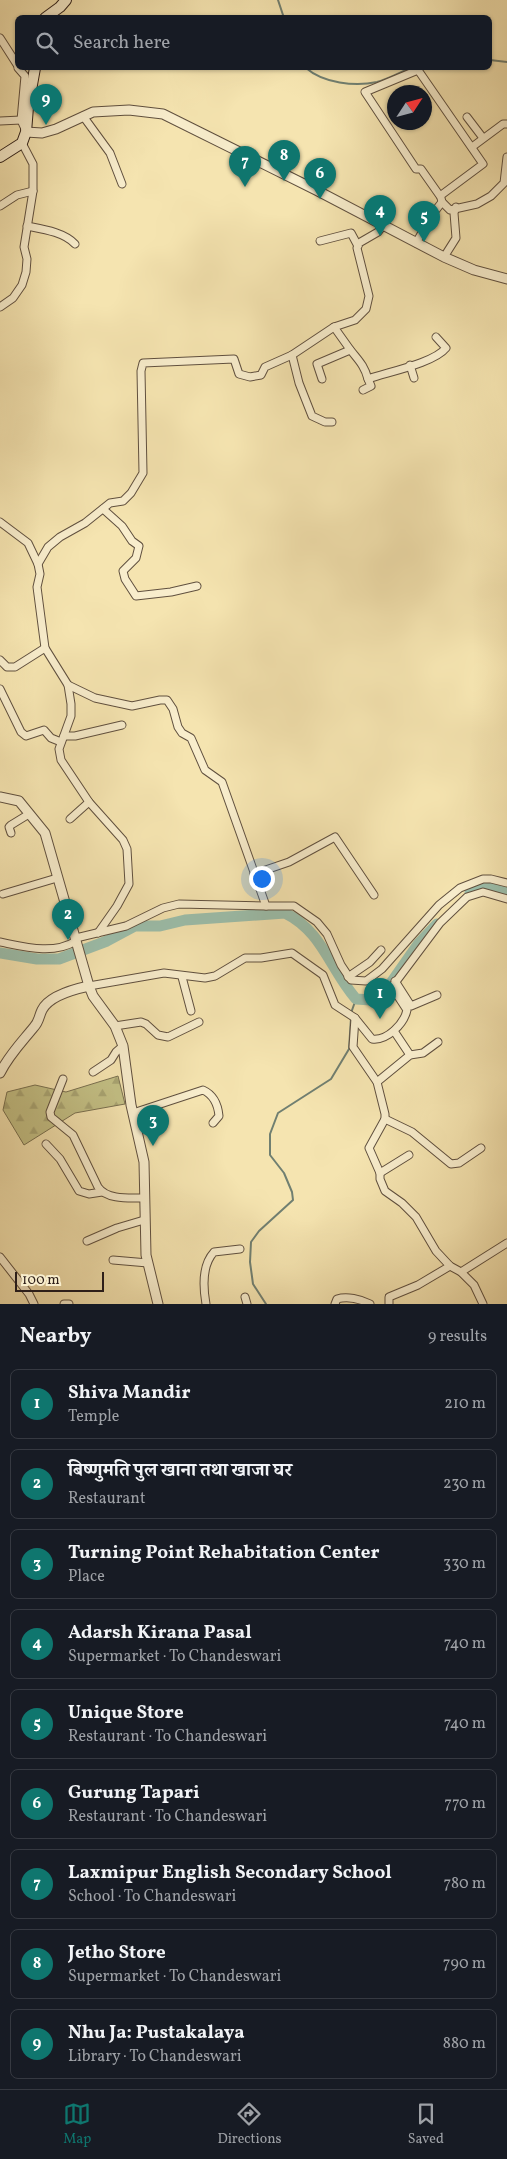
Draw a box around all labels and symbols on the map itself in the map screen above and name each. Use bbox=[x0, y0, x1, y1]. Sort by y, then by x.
pin: 9 bbox=[30, 84, 62, 125]
north arrow bbox=[387, 85, 432, 130]
pin: 8 bbox=[268, 140, 300, 181]
pin: 7 bbox=[229, 146, 261, 187]
pin: 6 bbox=[304, 158, 336, 199]
pin: 4 bbox=[364, 195, 396, 236]
pin: 5 bbox=[408, 201, 440, 242]
your location bbox=[249, 866, 275, 892]
pin: 2 bbox=[52, 899, 84, 940]
pin: 1 bbox=[364, 978, 396, 1019]
pin: 3 bbox=[137, 1105, 169, 1146]
scale bar bbox=[15, 1269, 104, 1292]

